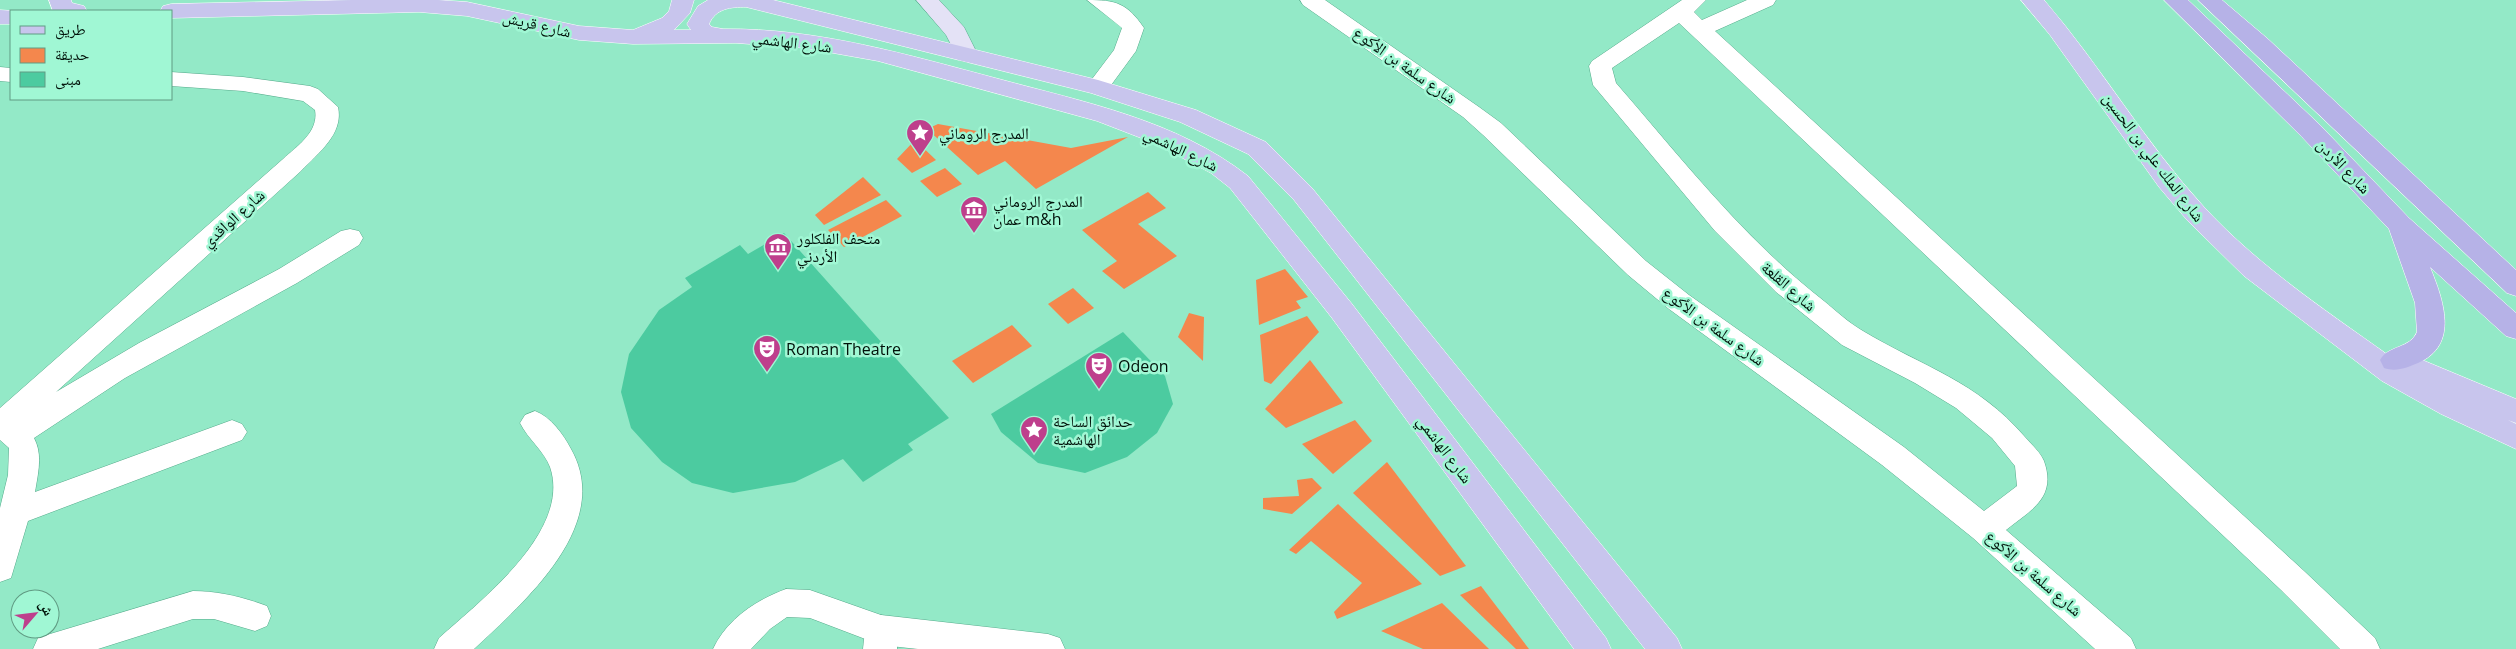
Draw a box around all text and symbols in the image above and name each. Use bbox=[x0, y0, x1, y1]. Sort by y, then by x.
street label: شارع قريش bbox=[501, 5, 573, 43]
legend bbox=[10, 10, 172, 100]
text: طريق bbox=[55, 19, 86, 40]
street label: شارع سلمة بن الأكوع bbox=[1349, 21, 1461, 109]
street label: شارع الهاشمي bbox=[751, 26, 833, 60]
text: حديقة bbox=[55, 44, 90, 64]
text: مبنى bbox=[55, 69, 81, 90]
street label: شارع الملك علي بن الحسين bbox=[2096, 88, 2210, 228]
place icon: المدرج الروماني bbox=[905, 118, 935, 157]
place label: المدرج الروماني bbox=[939, 122, 1029, 146]
street label: شارع الهاشمي bbox=[1139, 122, 1222, 178]
street label: شارع الأردن bbox=[2312, 134, 2376, 198]
street label: شارع الواقدي bbox=[197, 184, 270, 254]
place label: المدرج الروماني عمان m&h bbox=[993, 190, 1083, 230]
museum icon: المدرج الروماني عمان m&h bbox=[959, 195, 989, 234]
place label: متحف الفلكلور الأردني bbox=[796, 227, 880, 269]
museum icon: متحف الفلكلور الأردني bbox=[763, 232, 793, 271]
street label: شارع القلعة bbox=[1757, 256, 1821, 316]
street label: شارع سلمة بن الأكوع bbox=[1659, 282, 1769, 370]
theatre icon: Roman Theatre bbox=[752, 334, 782, 373]
place label: Roman Theatre bbox=[786, 338, 901, 360]
theatre icon: Odeon bbox=[1084, 351, 1114, 390]
place label: Odeon bbox=[1118, 355, 1169, 377]
place label: حدائق الساحة الهاشمية bbox=[1053, 410, 1133, 450]
street label: شارع الهاشمي bbox=[1410, 410, 1478, 489]
place icon: حدائق الساحة الهاشمية bbox=[1019, 415, 1049, 454]
street label: شارع سلمة بن الأكوع bbox=[1981, 525, 2087, 621]
north arrow bbox=[10, 589, 60, 639]
text: ش bbox=[35, 597, 59, 619]

